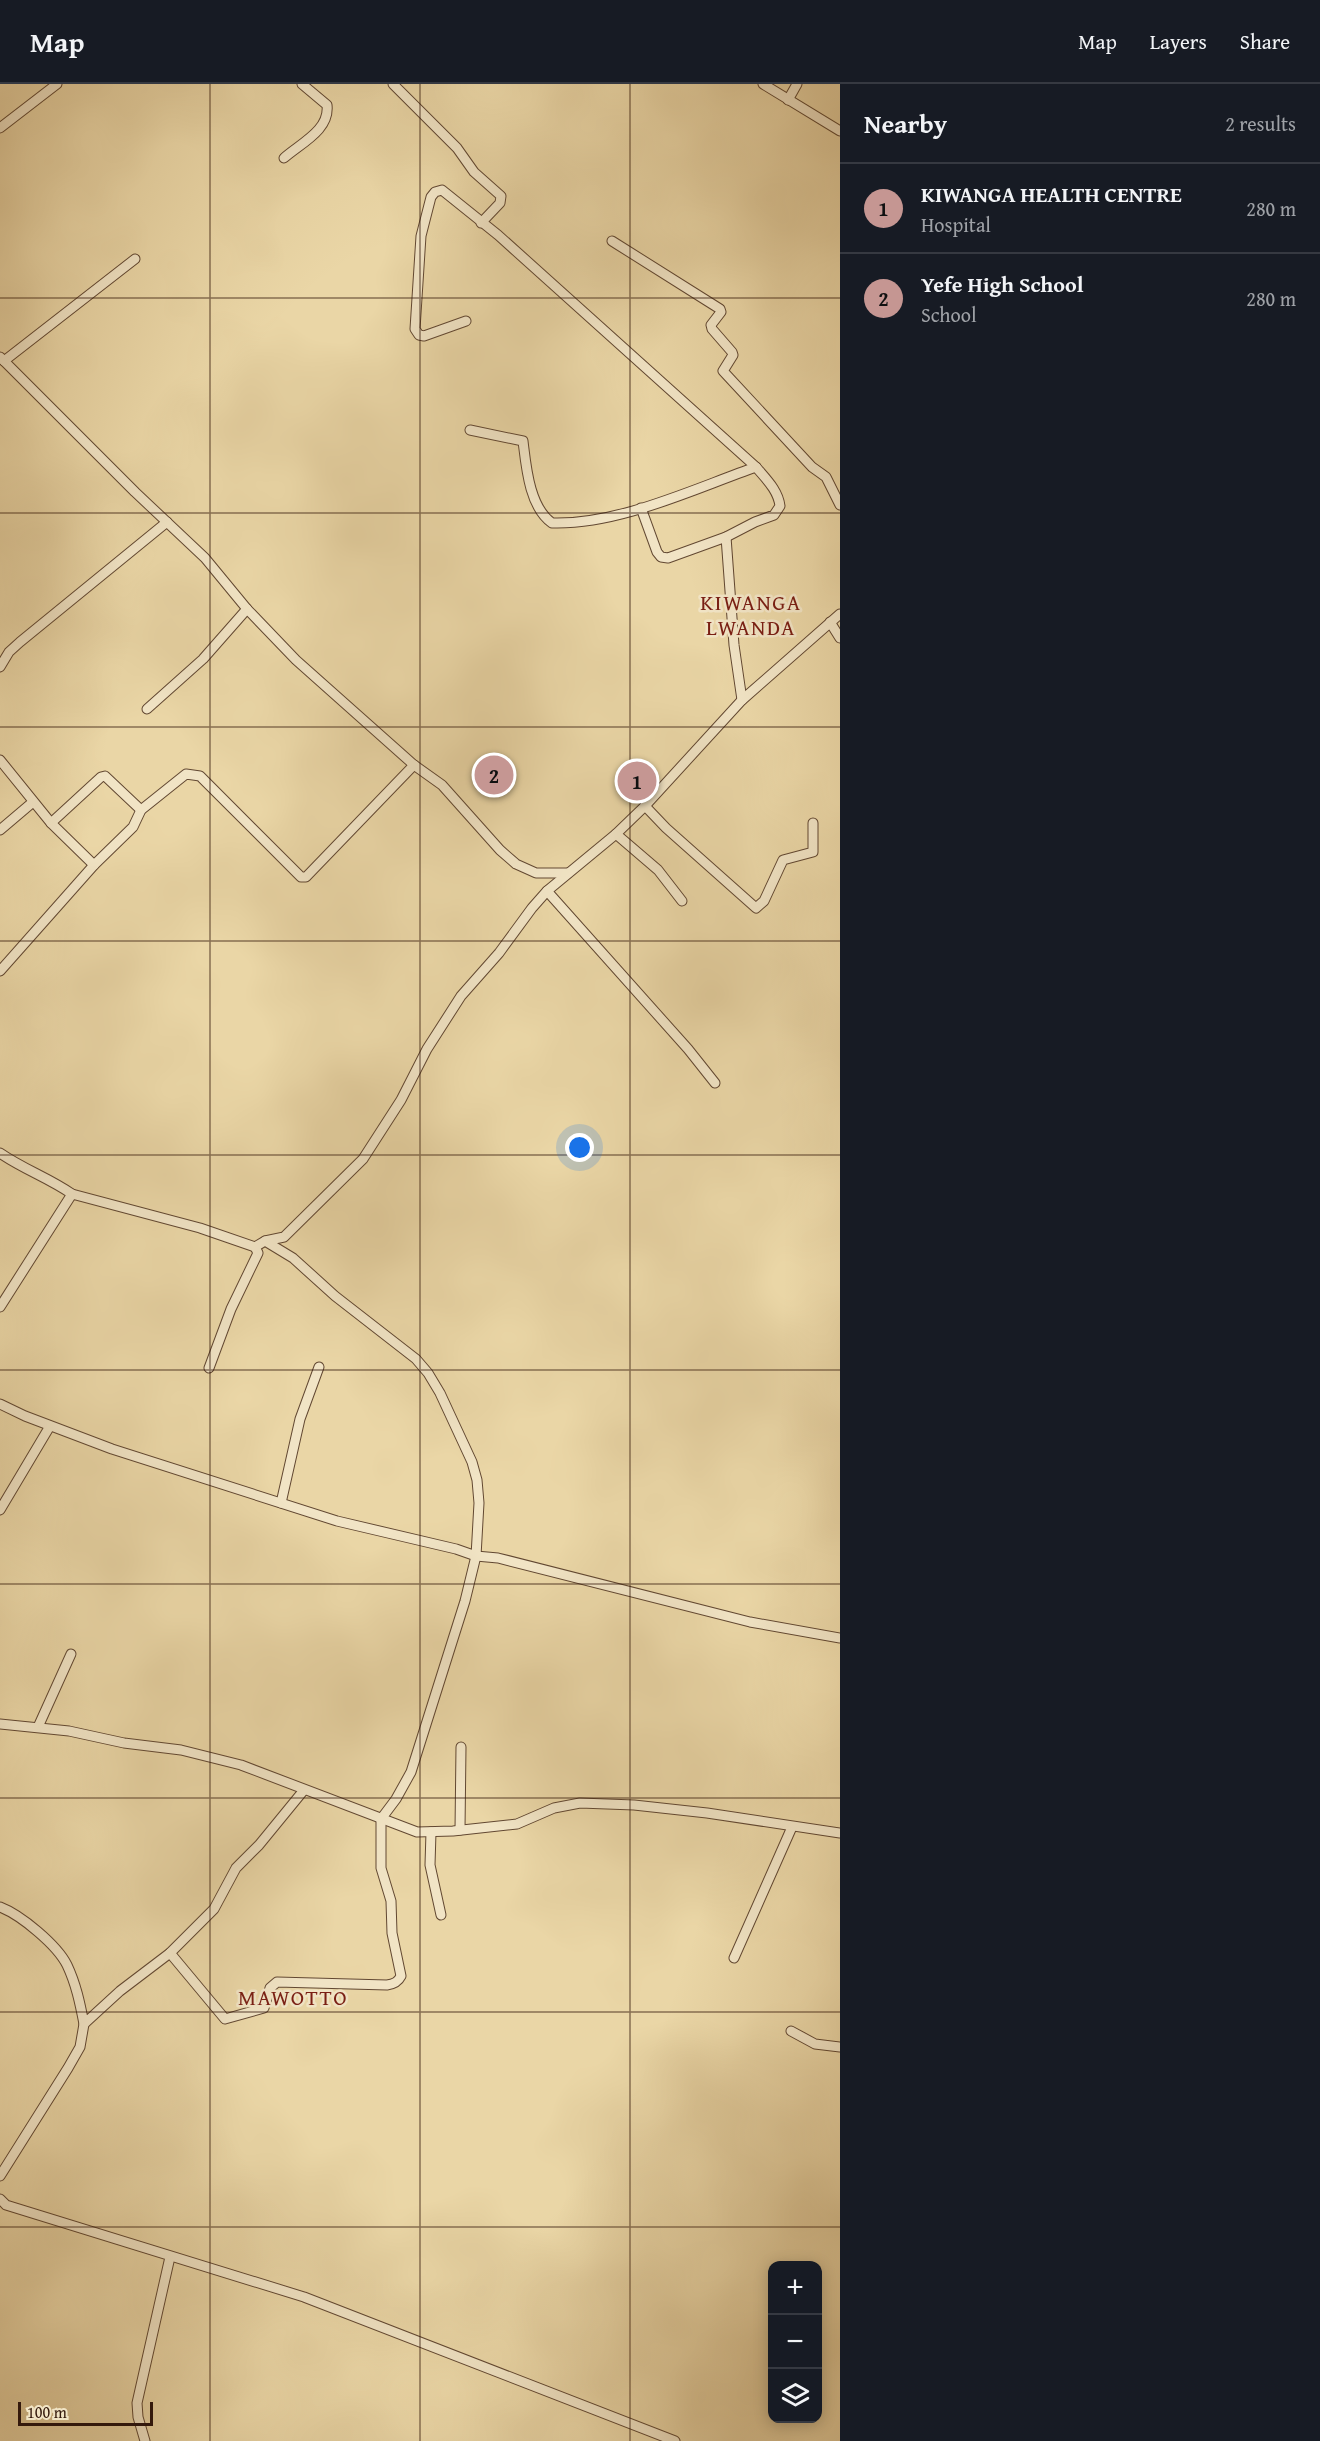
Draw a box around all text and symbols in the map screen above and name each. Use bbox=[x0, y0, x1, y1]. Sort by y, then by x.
text: Map bbox=[30, 21, 84, 62]
text: Map bbox=[1078, 26, 1117, 57]
text: Layers bbox=[1150, 26, 1207, 57]
text: Share bbox=[1240, 26, 1290, 57]
text: Nearby bbox=[864, 104, 947, 143]
text: 2 results bbox=[1225, 109, 1296, 138]
text: KIWANGA HEALTH CENTRE bbox=[921, 178, 1182, 210]
text: 1 bbox=[878, 194, 889, 223]
text: 280 m bbox=[1246, 194, 1296, 223]
text: Hospital bbox=[921, 210, 991, 239]
text: Yefe High School bbox=[921, 268, 1084, 300]
text: 2 bbox=[878, 284, 889, 313]
text: 280 m bbox=[1246, 284, 1296, 313]
text: School bbox=[921, 300, 977, 329]
district label: KIWANGA LWANDA bbox=[700, 586, 802, 643]
pin: 2 bbox=[474, 752, 514, 798]
pin: 1 bbox=[618, 758, 656, 804]
your location bbox=[565, 1133, 594, 1162]
district label: MAWOTTO bbox=[238, 1981, 348, 2013]
map controls bbox=[768, 2261, 822, 2423]
button: + bbox=[768, 2261, 822, 2315]
button: − bbox=[768, 2315, 822, 2369]
button: layers bbox=[768, 2369, 822, 2423]
scale bar bbox=[18, 2399, 153, 2426]
text: 100 m bbox=[27, 2400, 67, 2424]

